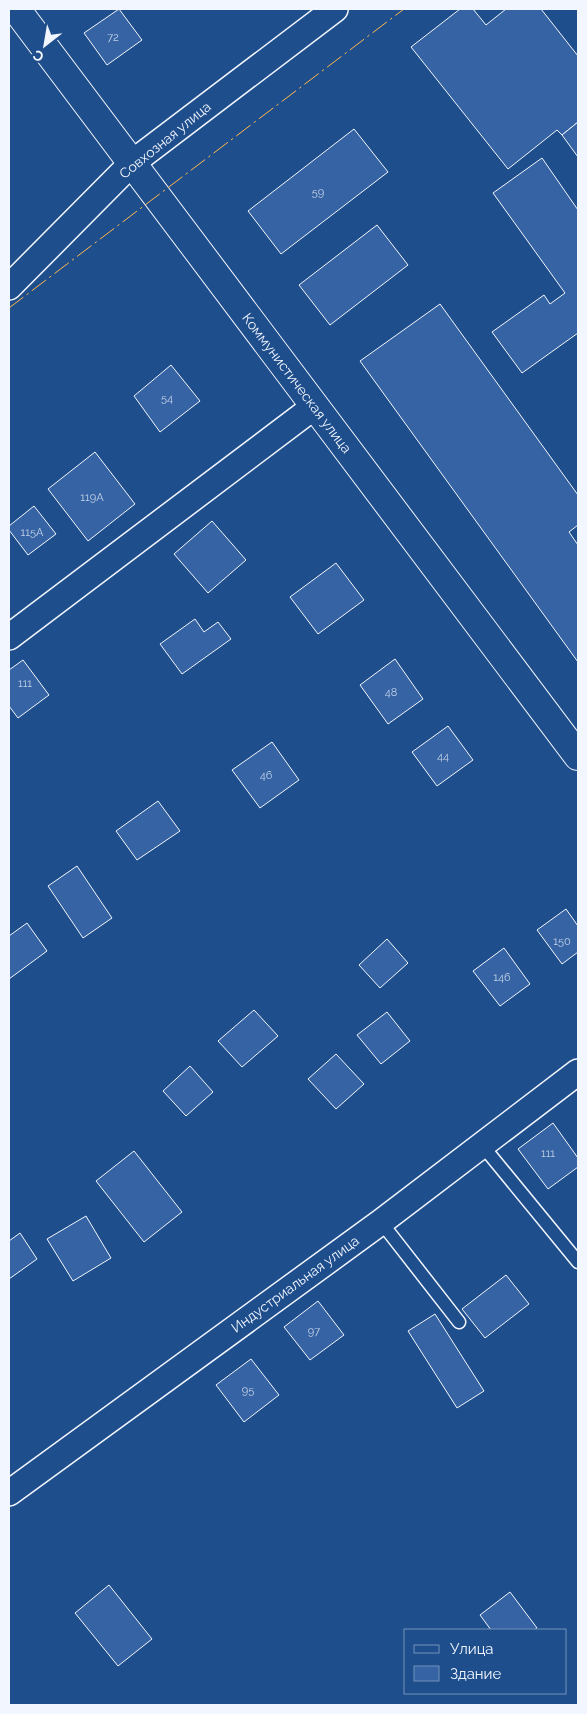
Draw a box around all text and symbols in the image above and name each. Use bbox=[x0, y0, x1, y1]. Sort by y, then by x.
north arrow bbox=[20, 20, 70, 70]
house number: 72 bbox=[107, 31, 119, 44]
text: С bbox=[30, 47, 47, 65]
street label: Совхозная улица bbox=[116, 98, 214, 182]
house number: 59 bbox=[312, 186, 324, 199]
street label: Коммунистическая улица bbox=[239, 310, 355, 456]
house number: 54 bbox=[161, 392, 173, 405]
house number: 119А bbox=[80, 491, 104, 504]
house number: 115А bbox=[21, 526, 44, 539]
house number: 111 bbox=[18, 677, 32, 690]
house number: 48 bbox=[385, 686, 397, 699]
house number: 44 bbox=[437, 750, 449, 763]
house number: 46 bbox=[260, 769, 273, 782]
house number: 150 bbox=[553, 935, 571, 948]
house number: 146 bbox=[493, 971, 511, 984]
house number: 111 bbox=[541, 1147, 555, 1160]
street label: Индустриальная улица bbox=[228, 1232, 362, 1336]
house number: 97 bbox=[308, 1325, 320, 1338]
house number: 95 bbox=[242, 1384, 254, 1397]
legend bbox=[404, 1629, 567, 1694]
text: Улица bbox=[450, 1640, 494, 1658]
text: Здание bbox=[450, 1665, 502, 1683]

